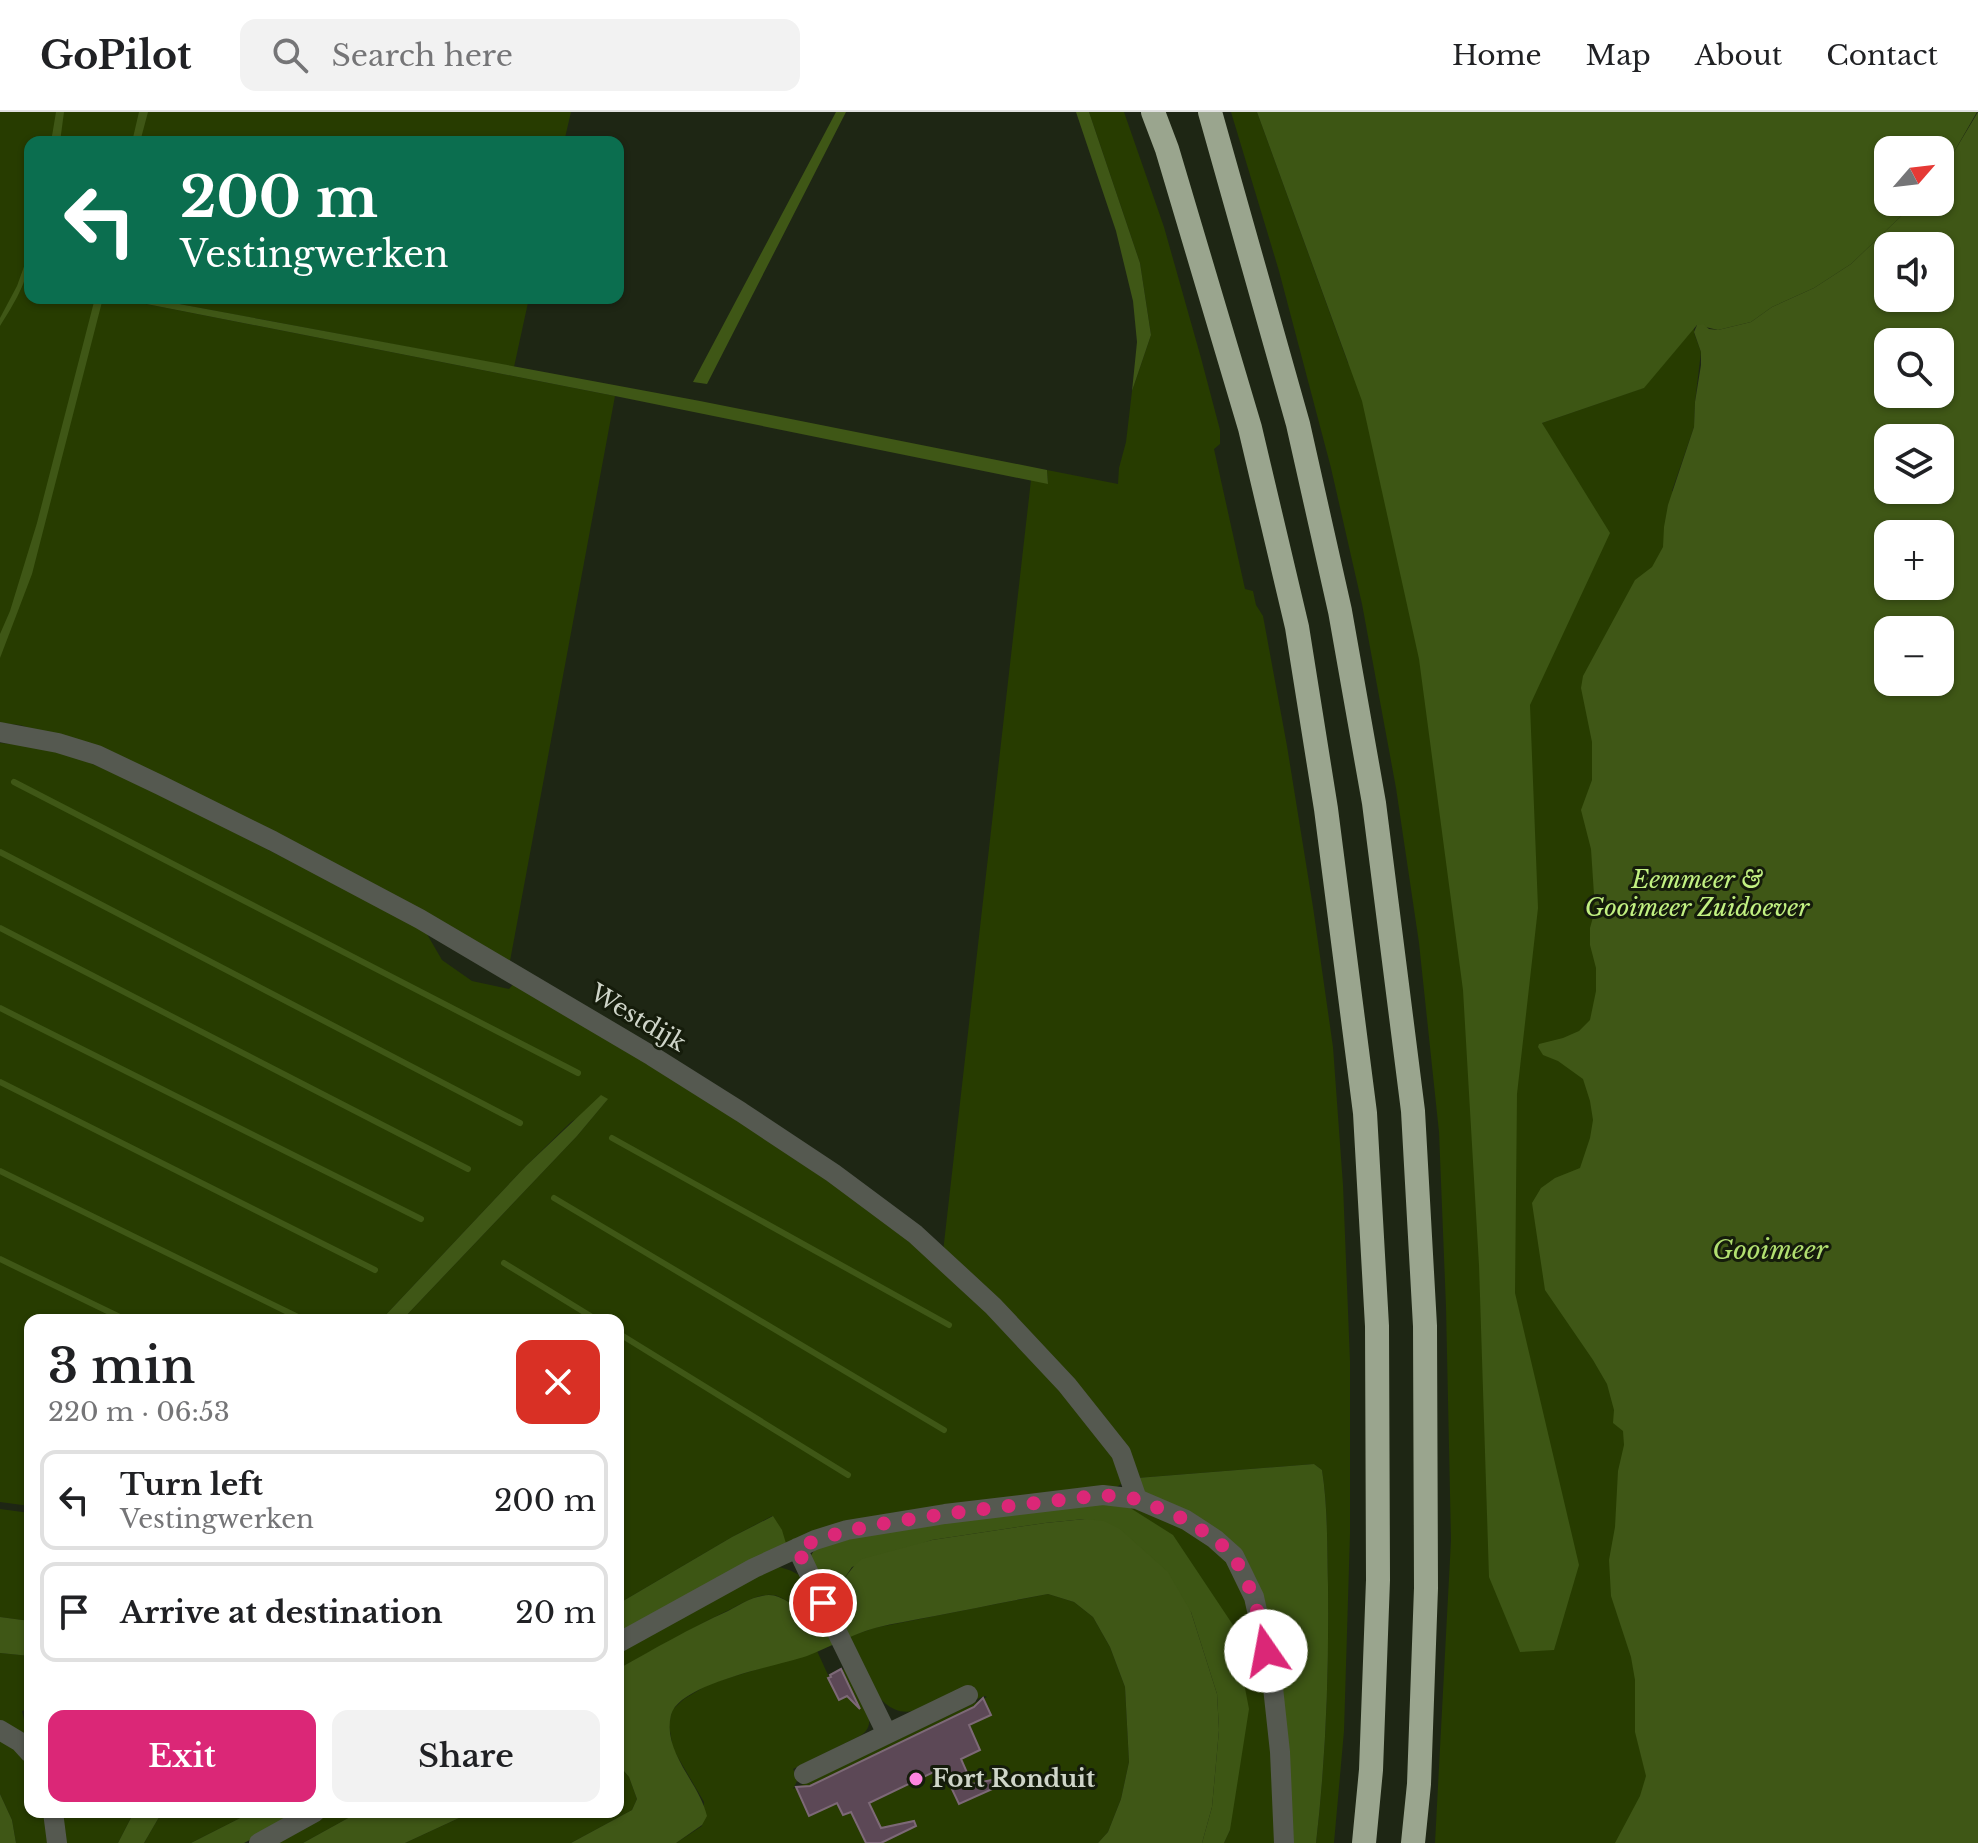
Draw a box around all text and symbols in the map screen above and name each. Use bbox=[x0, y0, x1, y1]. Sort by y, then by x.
search box bbox=[240, 19, 800, 91]
text: GoPilot bbox=[40, 32, 192, 79]
icon: search bbox=[268, 33, 312, 77]
text: Search here bbox=[332, 37, 513, 74]
text: Home bbox=[1452, 38, 1542, 73]
text: Map bbox=[1586, 38, 1651, 73]
text: About bbox=[1695, 38, 1782, 73]
text: Contact bbox=[1826, 38, 1938, 73]
north arrow bbox=[1874, 136, 1954, 216]
map controls bbox=[1874, 136, 1954, 696]
text: 200 m bbox=[180, 163, 378, 232]
icon: left bbox=[48, 168, 152, 272]
text: Vestingwerken bbox=[180, 232, 449, 277]
button: sound bbox=[1874, 232, 1954, 312]
button: search bbox=[1874, 328, 1954, 408]
button: layers bbox=[1874, 424, 1954, 504]
button: + bbox=[1874, 520, 1954, 600]
button: − bbox=[1874, 616, 1954, 696]
park label: Eemmeer & Gooimeer Zuidoever bbox=[1585, 865, 1810, 922]
street label: Westdijk bbox=[584, 977, 692, 1058]
water label: Gooimeer bbox=[1712, 1234, 1829, 1266]
text: 3 min bbox=[48, 1336, 195, 1396]
button: close bbox=[516, 1340, 600, 1424]
text: 220 m · 06:53 bbox=[48, 1396, 230, 1428]
text: Turn left bbox=[120, 1466, 263, 1503]
icon: left bbox=[52, 1478, 96, 1522]
text: 200 m bbox=[494, 1482, 596, 1519]
text: Vestingwerken bbox=[120, 1503, 314, 1535]
pin bbox=[789, 1569, 857, 1637]
icon: arrive bbox=[801, 1581, 845, 1625]
icon: arrive bbox=[52, 1590, 96, 1634]
text: Arrive at destination bbox=[120, 1594, 443, 1631]
text: 20 m bbox=[515, 1594, 596, 1631]
position arrow bbox=[1224, 1609, 1308, 1693]
button: Exit bbox=[48, 1710, 316, 1802]
button: Share bbox=[332, 1710, 600, 1802]
place label: Fort Ronduit bbox=[932, 1764, 1096, 1793]
marker: Fort Ronduit bbox=[907, 1770, 925, 1788]

